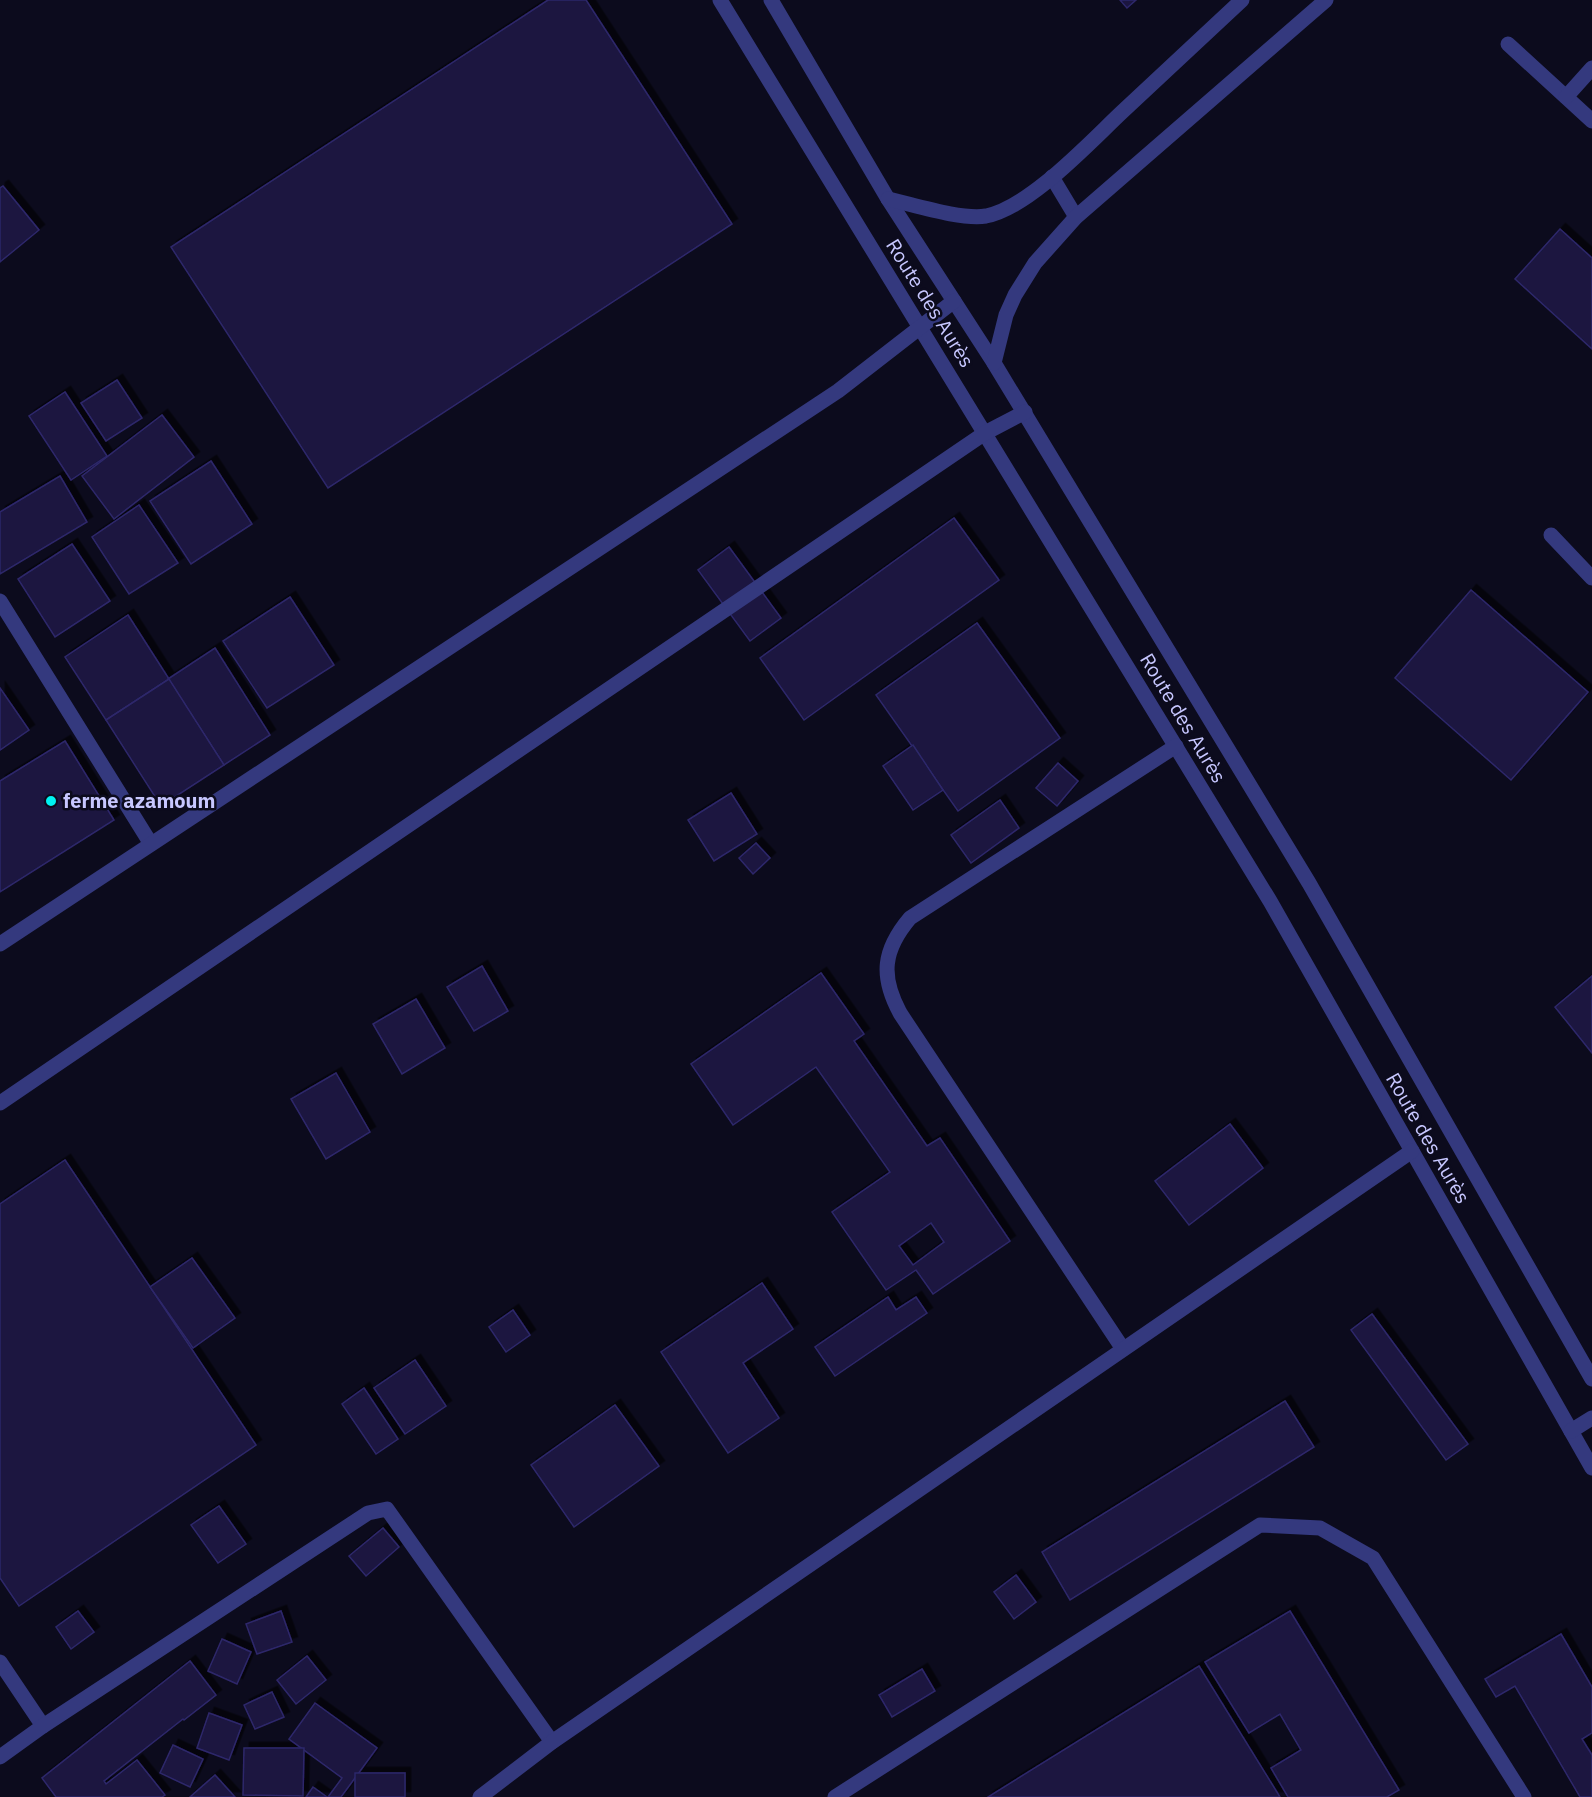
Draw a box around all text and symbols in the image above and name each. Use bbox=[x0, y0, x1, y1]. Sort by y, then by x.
street label: Route des Aurès bbox=[880, 233, 981, 372]
street label: Route des Aurès bbox=[1134, 648, 1233, 788]
place label: ferme azamoum bbox=[63, 787, 215, 814]
marker: ferme azamoum bbox=[44, 794, 58, 808]
street label: Route des Aurès bbox=[1380, 1067, 1477, 1208]

